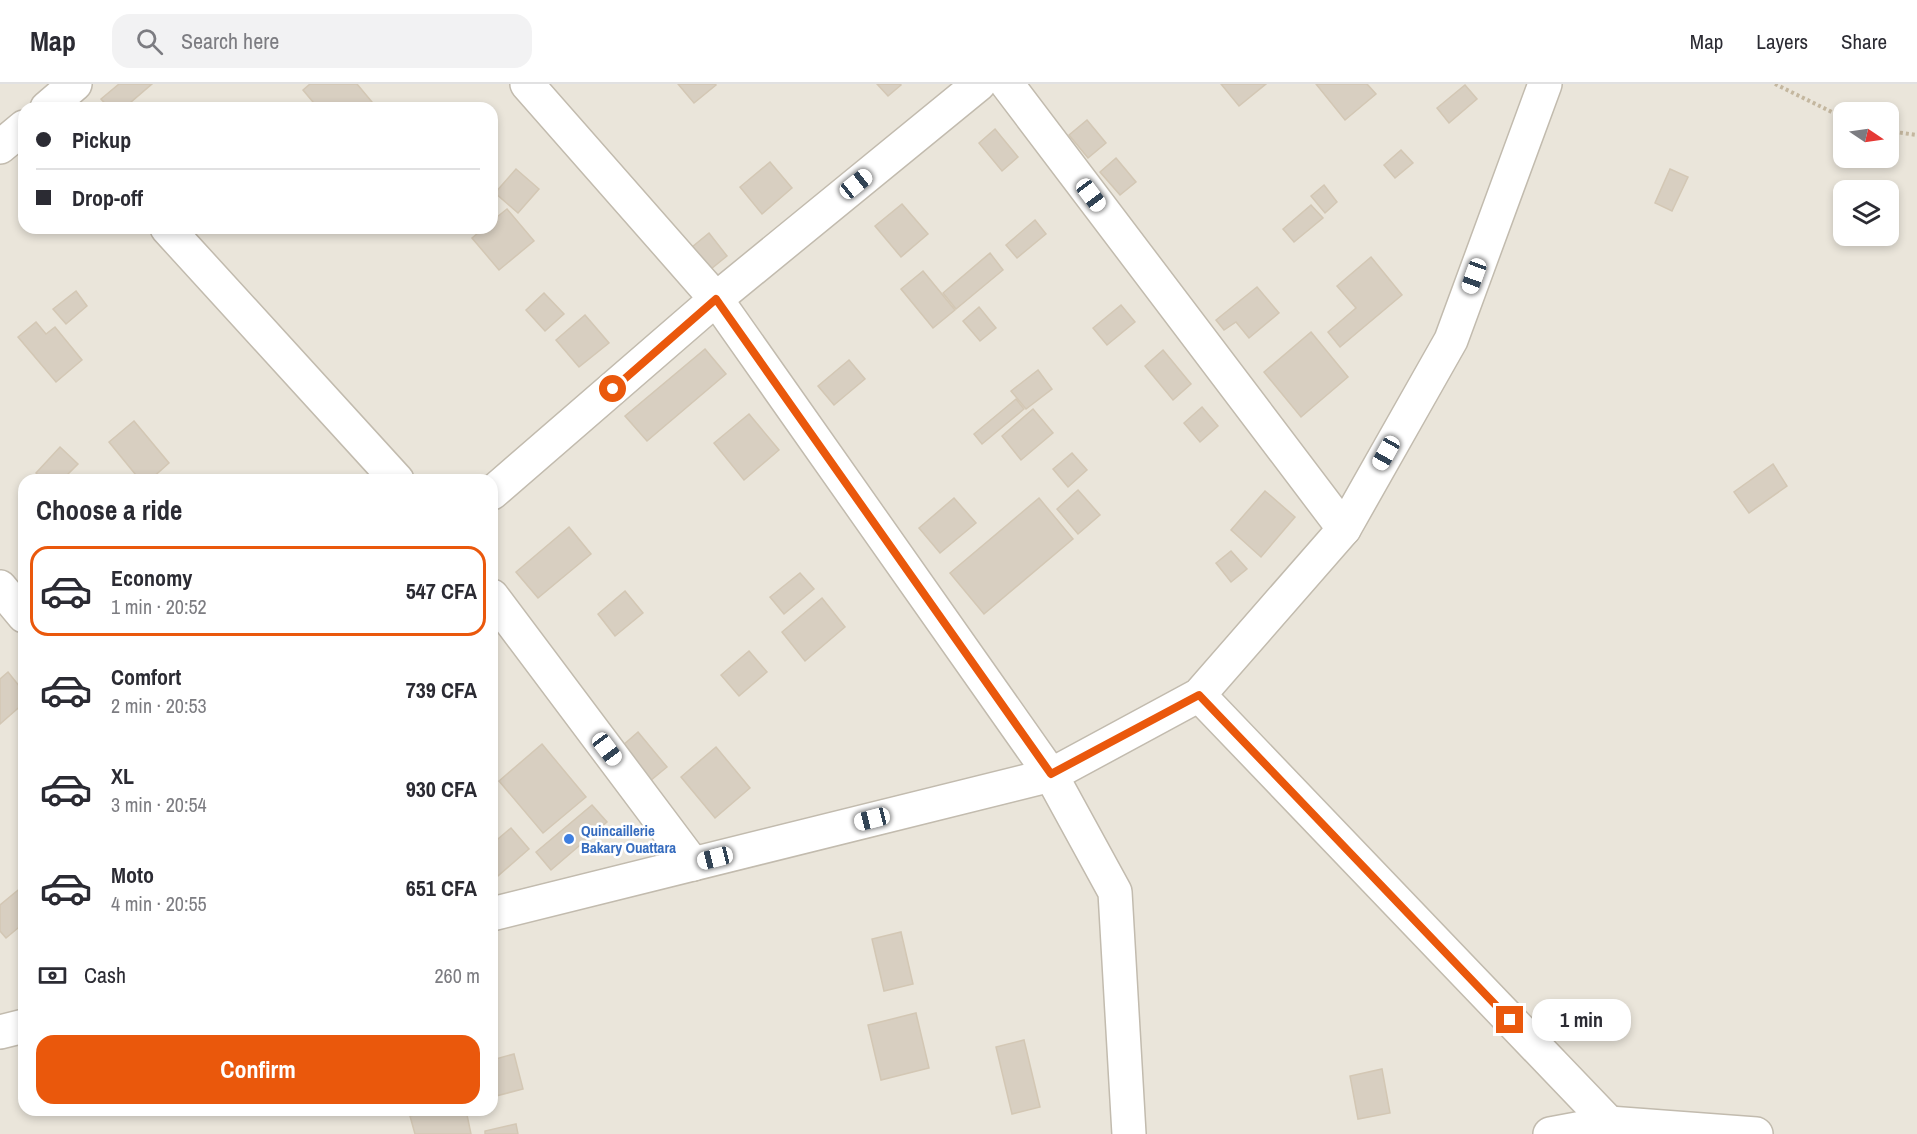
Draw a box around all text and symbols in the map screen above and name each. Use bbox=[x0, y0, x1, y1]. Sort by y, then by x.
search box bbox=[112, 14, 532, 68]
text: Map bbox=[30, 22, 76, 60]
icon: search bbox=[133, 25, 166, 58]
text: Search here bbox=[181, 26, 279, 56]
text: Map bbox=[1690, 27, 1723, 56]
text: Layers bbox=[1756, 27, 1808, 56]
text: Share bbox=[1841, 27, 1887, 56]
north arrow bbox=[1833, 102, 1899, 168]
map controls bbox=[1833, 102, 1899, 246]
text: Pickup bbox=[72, 125, 131, 155]
car bbox=[836, 166, 876, 202]
car bbox=[1073, 175, 1109, 215]
button: layers bbox=[1833, 180, 1899, 246]
text: Drop-off bbox=[72, 183, 143, 213]
car bbox=[1459, 256, 1489, 296]
route start bbox=[599, 375, 626, 402]
car bbox=[1369, 433, 1403, 473]
text: Choose a ride bbox=[36, 492, 182, 528]
text: Economy bbox=[111, 563, 192, 593]
icon: car bbox=[39, 564, 93, 618]
text: 547 CFA bbox=[406, 576, 477, 606]
text: 1 min · 20:52 bbox=[111, 593, 207, 620]
text: Comfort bbox=[111, 662, 181, 692]
icon: car bbox=[39, 663, 93, 717]
text: 739 CFA bbox=[406, 675, 477, 705]
text: 2 min · 20:53 bbox=[111, 692, 207, 719]
car bbox=[589, 729, 625, 769]
text: XL bbox=[111, 761, 134, 791]
icon: car bbox=[39, 762, 93, 816]
text: 930 CFA bbox=[406, 774, 477, 804]
text: 3 min · 20:54 bbox=[111, 791, 207, 818]
car bbox=[852, 806, 892, 832]
place label: Quincaillerie Bakary Ouattara bbox=[581, 820, 676, 858]
marker: Quincaillerie Bakary Ouattara bbox=[562, 832, 576, 846]
car bbox=[695, 845, 735, 871]
text: Moto bbox=[111, 860, 154, 890]
icon: car bbox=[39, 861, 93, 915]
text: 651 CFA bbox=[406, 873, 477, 903]
text: 4 min · 20:55 bbox=[111, 890, 207, 917]
icon: cash bbox=[36, 959, 69, 992]
text: Cash bbox=[84, 960, 126, 990]
text: 260 m bbox=[434, 962, 480, 989]
callout: 1 min bbox=[1531, 999, 1630, 1041]
route end bbox=[1496, 1006, 1523, 1033]
text: 1 min bbox=[1560, 1006, 1603, 1033]
button: Confirm bbox=[36, 1035, 480, 1104]

